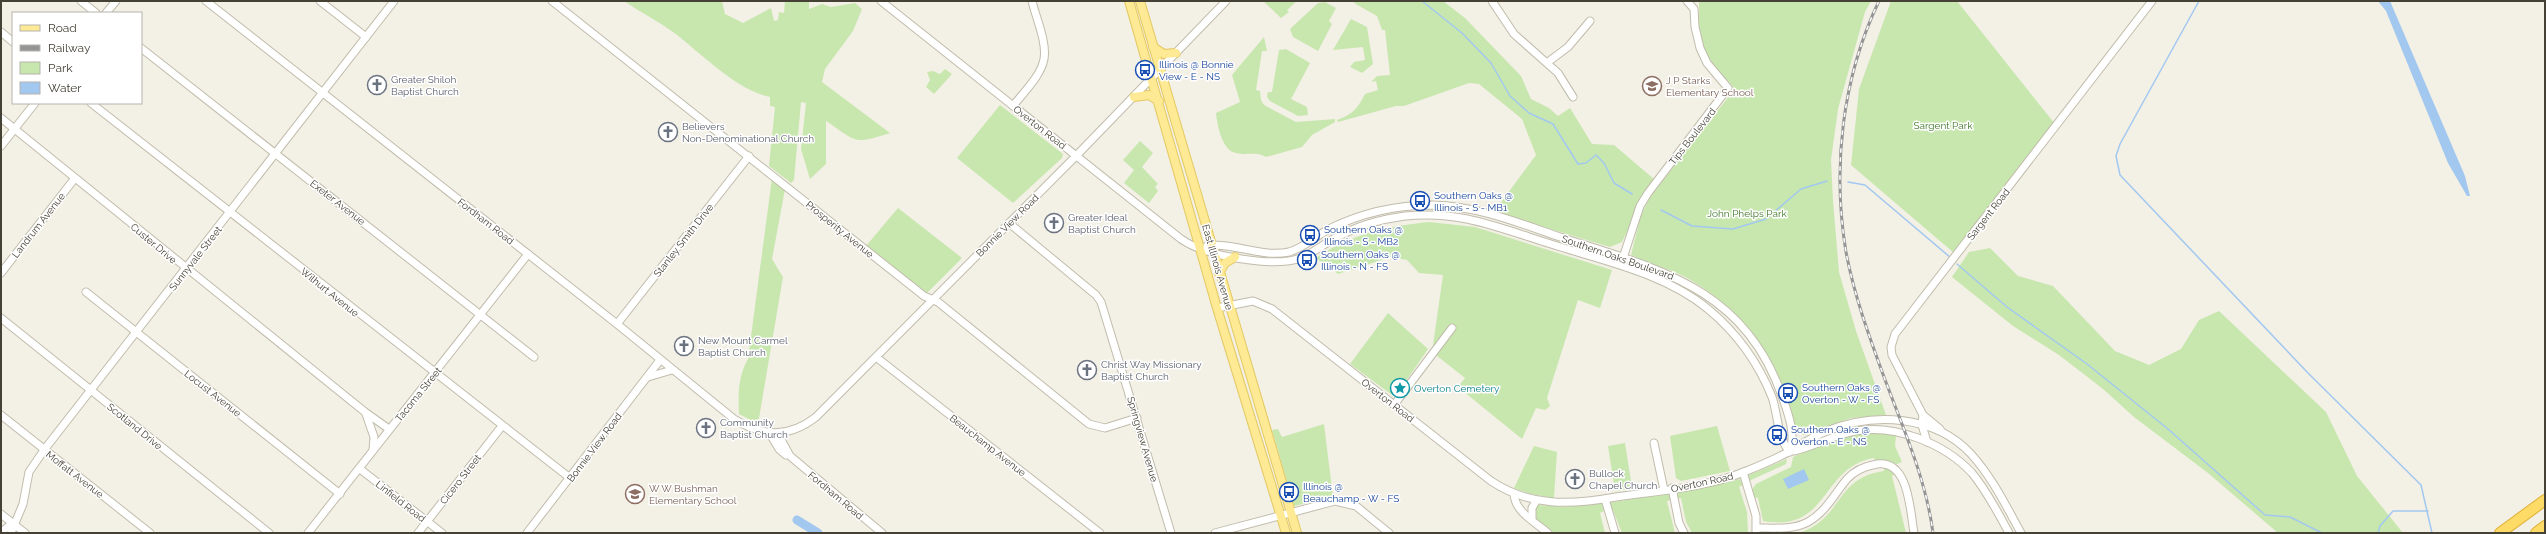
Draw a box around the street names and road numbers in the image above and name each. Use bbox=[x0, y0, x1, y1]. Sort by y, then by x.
street label: Overton Road bbox=[1011, 103, 1068, 151]
street label: Tips Boulevard bbox=[1667, 106, 1718, 167]
street label: Exeter Avenue bbox=[308, 178, 367, 227]
street label: Sargent Road bbox=[1965, 186, 2012, 242]
street label: Landrum Avenue bbox=[10, 191, 67, 260]
street label: Bonnie View Road bbox=[974, 192, 1041, 259]
street label: Fordham Road bbox=[455, 196, 516, 247]
street label: Prosperity Avenue bbox=[804, 199, 876, 260]
street label: Stanley Smith Drive bbox=[651, 201, 715, 279]
street label: Custer Drive bbox=[129, 221, 179, 266]
street label: Sunnyvale Street bbox=[167, 223, 224, 293]
street label: East Illinois Avenue bbox=[1200, 223, 1235, 311]
street label: Southern Oaks Boulevard bbox=[1560, 233, 1675, 282]
street label: Wilhurt Avenue bbox=[299, 266, 361, 319]
street label: Tacoma Street bbox=[393, 364, 444, 424]
street label: Locust Avenue bbox=[182, 368, 243, 419]
street label: Overton Road bbox=[1359, 376, 1416, 424]
street label: Springview Avenue bbox=[1125, 395, 1160, 483]
street label: Scotland Drive bbox=[105, 401, 164, 452]
street label: Bonnie View Road bbox=[565, 411, 624, 484]
street label: Beauchamp Avenue bbox=[948, 412, 1028, 479]
street label: Moffatt Avenue bbox=[44, 449, 106, 500]
street label: Cicero Street bbox=[438, 452, 484, 506]
street label: Fordham Road bbox=[806, 469, 865, 521]
street label: Overton Road bbox=[1670, 470, 1734, 494]
street label: Linfield Road bbox=[374, 479, 428, 524]

